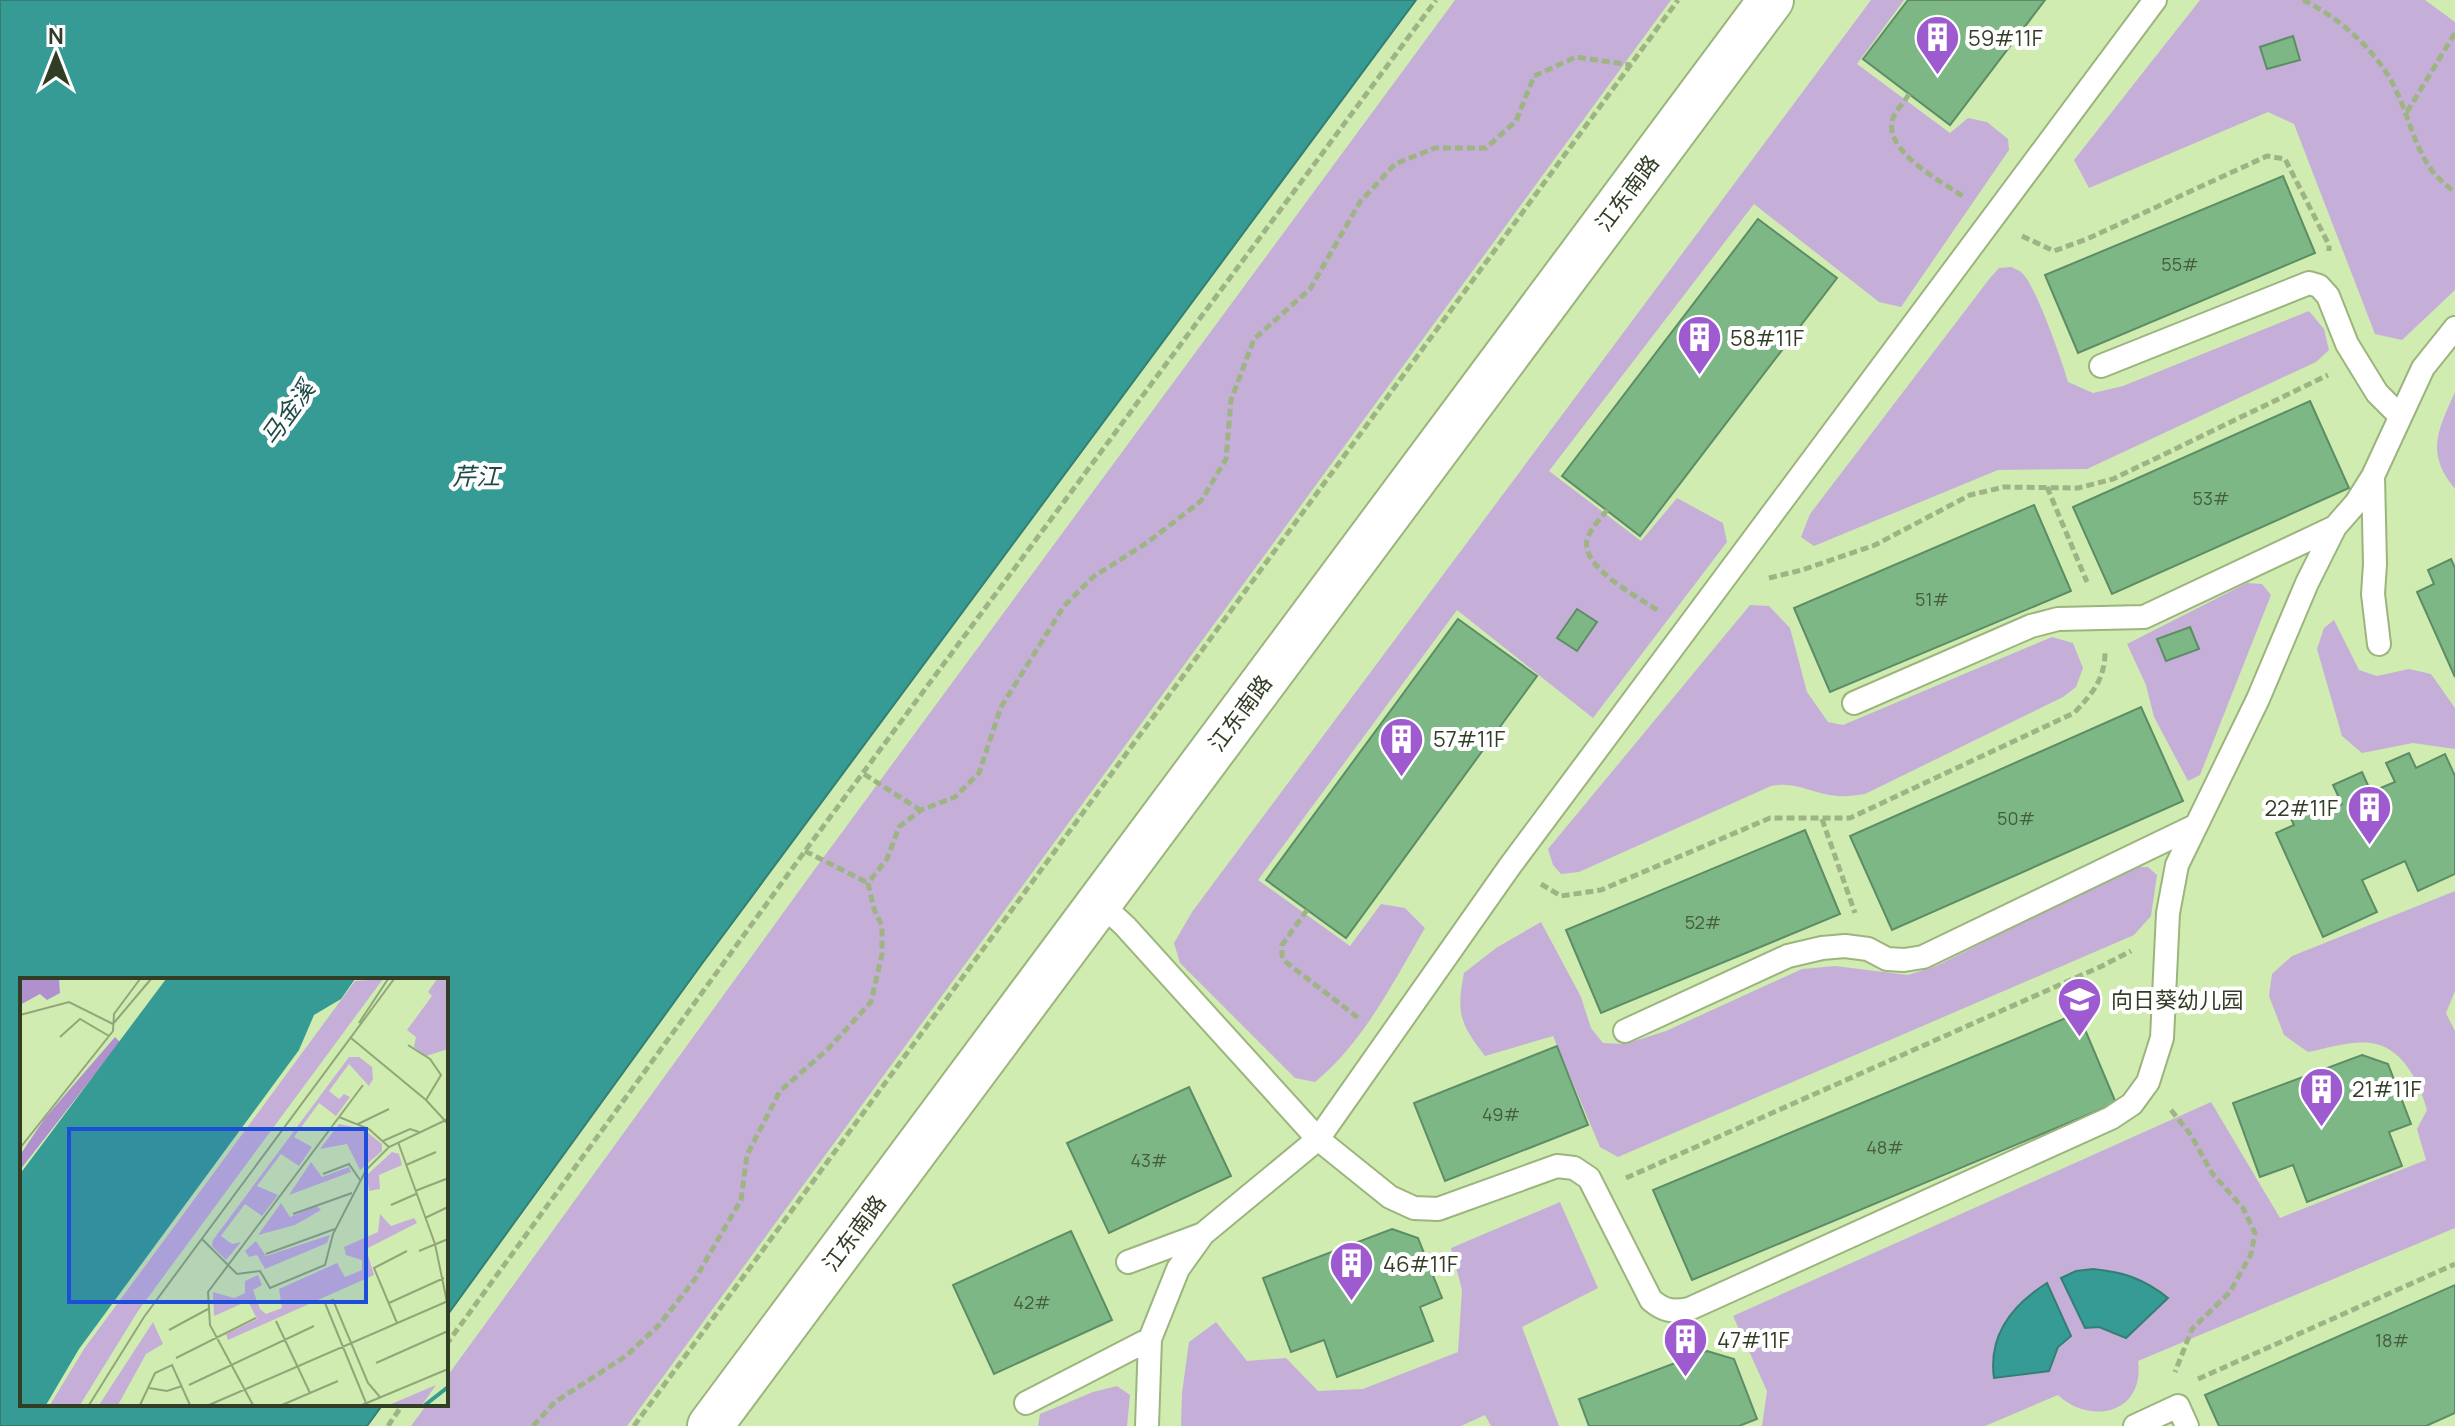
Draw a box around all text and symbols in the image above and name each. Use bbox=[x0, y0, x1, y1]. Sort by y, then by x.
building icon: 59#11F bbox=[1913, 14, 1961, 77]
north arrow bbox=[16, 16, 96, 96]
text: N bbox=[48, 21, 64, 51]
place label: 59#11F bbox=[1968, 23, 2043, 53]
street label: 江东南路 bbox=[1589, 149, 1665, 237]
house number: 55# bbox=[2161, 252, 2199, 276]
building icon: 58#11F bbox=[1675, 314, 1723, 377]
place label: 58#11F bbox=[1730, 323, 1804, 353]
water label: 马金溪 bbox=[252, 371, 323, 451]
water label: 芹江 bbox=[452, 459, 503, 492]
house number: 53# bbox=[2193, 486, 2229, 510]
house number: 51# bbox=[1915, 587, 1949, 611]
street label: 江东南路 bbox=[1202, 669, 1278, 757]
building icon: 57#11F bbox=[1378, 715, 1426, 778]
place label: 57#11F bbox=[1433, 724, 1505, 754]
building icon: 22#11F bbox=[2345, 784, 2393, 847]
place label: 22#11F bbox=[2264, 793, 2338, 823]
house number: 50# bbox=[1997, 806, 2035, 830]
house number: 52# bbox=[1685, 910, 1721, 934]
school or university icon: 向日葵幼儿园 bbox=[2056, 976, 2104, 1039]
inset map bbox=[20, 978, 448, 1406]
place label: 向日葵幼儿园 bbox=[2111, 985, 2243, 1015]
building icon: 21#11F bbox=[2297, 1065, 2345, 1128]
place label: 21#11F bbox=[2352, 1074, 2422, 1104]
house number: 49# bbox=[1482, 1102, 1520, 1126]
house number: 48# bbox=[1866, 1135, 1904, 1159]
house number: 43# bbox=[1130, 1148, 1168, 1172]
street label: 江东南路 bbox=[816, 1189, 892, 1277]
building icon: 46#11F bbox=[1328, 1240, 1376, 1303]
place label: 46#11F bbox=[1383, 1249, 1458, 1279]
house number: 42# bbox=[1013, 1290, 1051, 1314]
building icon: 47#11F bbox=[1662, 1316, 1710, 1379]
place label: 47#11F bbox=[1717, 1325, 1790, 1355]
house number: 18# bbox=[2375, 1328, 2409, 1352]

